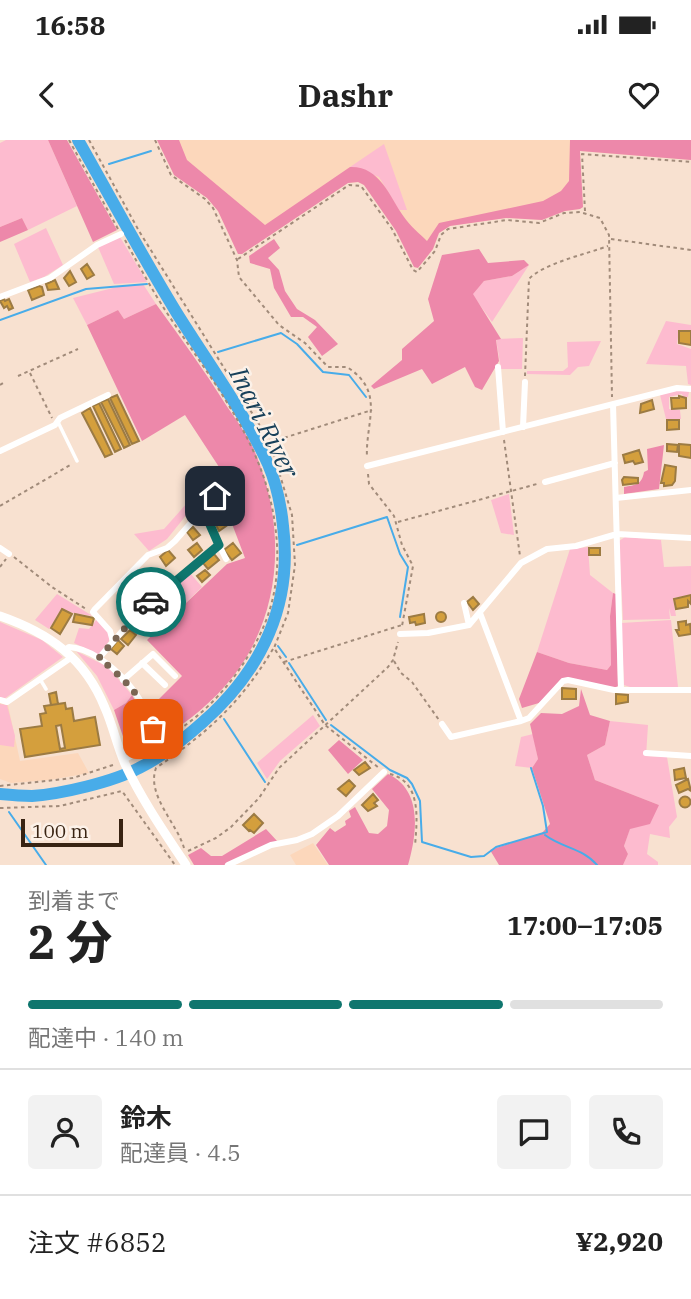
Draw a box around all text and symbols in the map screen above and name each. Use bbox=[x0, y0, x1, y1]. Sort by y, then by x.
text: 16:58 bbox=[35, 8, 105, 42]
text: Dashr bbox=[298, 74, 393, 116]
icon: back bbox=[28, 76, 66, 114]
icon: heart bbox=[625, 76, 663, 114]
water label: Inari River bbox=[222, 360, 308, 484]
pin bbox=[185, 466, 245, 526]
icon: home bbox=[196, 477, 234, 515]
courier bbox=[116, 567, 186, 637]
icon: car bbox=[132, 583, 170, 621]
pin bbox=[123, 699, 183, 759]
icon: bag bbox=[134, 710, 172, 748]
scale bar bbox=[21, 816, 122, 848]
text: 100 m bbox=[32, 819, 89, 843]
text: 到着まで bbox=[28, 885, 120, 915]
text: 17:00–17:05 bbox=[507, 908, 663, 942]
text: 2 分 bbox=[28, 912, 112, 972]
text: 配達中 · 140 m bbox=[28, 1022, 184, 1052]
button: person bbox=[28, 1095, 102, 1169]
button: chat bbox=[497, 1095, 571, 1169]
button: phone bbox=[589, 1095, 663, 1169]
text: 鈴木 bbox=[120, 1100, 172, 1134]
text: 配達員 · 4.5 bbox=[120, 1137, 241, 1167]
text: ¥2,920 bbox=[576, 1224, 663, 1258]
text: 注文 #6852 bbox=[28, 1225, 167, 1259]

